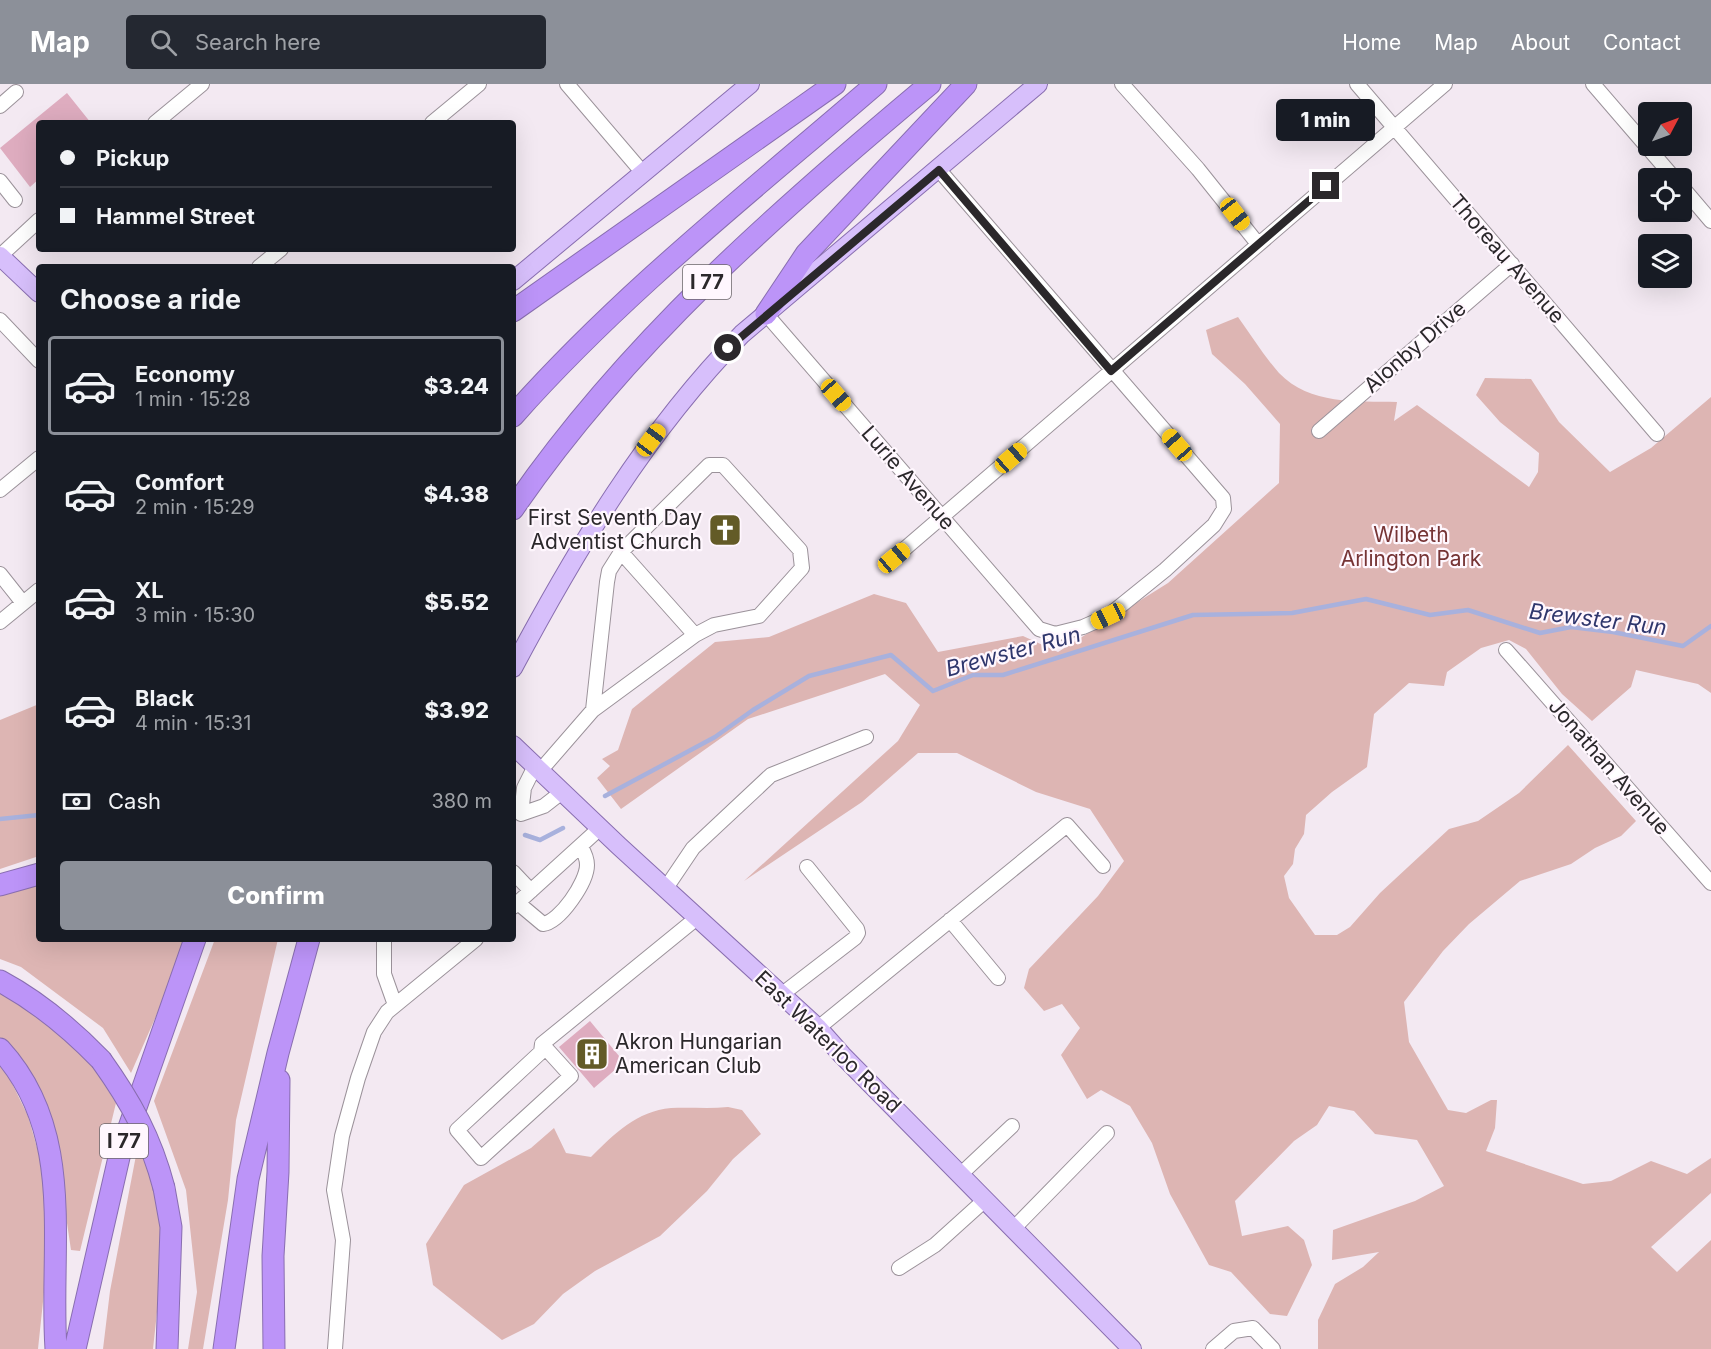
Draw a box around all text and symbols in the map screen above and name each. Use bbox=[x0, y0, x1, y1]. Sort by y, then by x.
search box bbox=[126, 15, 546, 69]
text: Map bbox=[30, 25, 90, 59]
icon: search bbox=[147, 26, 180, 59]
text: Search here bbox=[195, 29, 321, 55]
text: Home bbox=[1342, 30, 1401, 55]
text: Map bbox=[1434, 30, 1478, 55]
text: About bbox=[1511, 30, 1570, 55]
text: Contact bbox=[1603, 30, 1681, 55]
callout: 1 min bbox=[1276, 99, 1376, 141]
north arrow bbox=[1638, 102, 1692, 156]
map controls bbox=[1638, 102, 1692, 288]
text: 1 min bbox=[1300, 108, 1351, 132]
text: Pickup bbox=[96, 145, 170, 171]
button: locate bbox=[1638, 168, 1692, 222]
route end bbox=[1312, 172, 1339, 199]
street label: Thoreau Avenue bbox=[1445, 189, 1570, 328]
car bbox=[1217, 194, 1253, 234]
text: Hammel Street bbox=[96, 203, 255, 229]
button: layers bbox=[1638, 234, 1692, 288]
road number: I 77 bbox=[683, 265, 731, 299]
text: Choose a ride bbox=[60, 283, 241, 316]
street label: Alonby Drive bbox=[1359, 296, 1471, 398]
route start bbox=[714, 334, 741, 361]
icon: car bbox=[63, 359, 117, 413]
text: Economy bbox=[135, 361, 235, 387]
text: $3.24 bbox=[424, 373, 489, 399]
car bbox=[817, 376, 855, 414]
text: 1 min · 15:28 bbox=[135, 387, 251, 411]
car bbox=[633, 420, 669, 460]
street label: Lurie Avenue bbox=[856, 421, 960, 535]
car bbox=[1158, 426, 1196, 464]
car bbox=[992, 439, 1030, 477]
icon: car bbox=[63, 467, 117, 521]
text: Comfort bbox=[135, 469, 224, 495]
text: $4.38 bbox=[424, 481, 489, 507]
text: 2 min · 15:29 bbox=[135, 495, 255, 519]
place label: First Seventh Day Adventist Church bbox=[528, 505, 702, 554]
church icon: First Seventh Day Adventist Church bbox=[707, 512, 743, 548]
park label: Wilbeth Arlington Park bbox=[1341, 522, 1482, 571]
car bbox=[874, 540, 914, 576]
icon: car bbox=[63, 575, 117, 629]
text: XL bbox=[135, 577, 164, 603]
text: $5.52 bbox=[425, 589, 489, 615]
water label: Brewster Run bbox=[1528, 598, 1668, 640]
car bbox=[1088, 600, 1128, 632]
text: 3 min · 15:30 bbox=[135, 603, 255, 627]
water label: Brewster Run bbox=[943, 621, 1083, 681]
icon: car bbox=[63, 683, 117, 737]
text: Black bbox=[135, 685, 194, 711]
street label: Jonathan Avenue bbox=[1544, 694, 1675, 840]
text: $3.92 bbox=[424, 697, 489, 723]
text: 4 min · 15:31 bbox=[135, 711, 251, 735]
icon: cash bbox=[60, 785, 93, 818]
text: Cash bbox=[108, 788, 161, 814]
text: 380 m bbox=[432, 789, 492, 813]
button: Confirm bbox=[60, 861, 492, 930]
street label: East Waterloo Road bbox=[750, 965, 907, 1118]
place label: Akron Hungarian American Club bbox=[615, 1029, 782, 1078]
building icon: Akron Hungarian American Club bbox=[574, 1036, 610, 1072]
road number: I 77 bbox=[100, 1124, 148, 1158]

